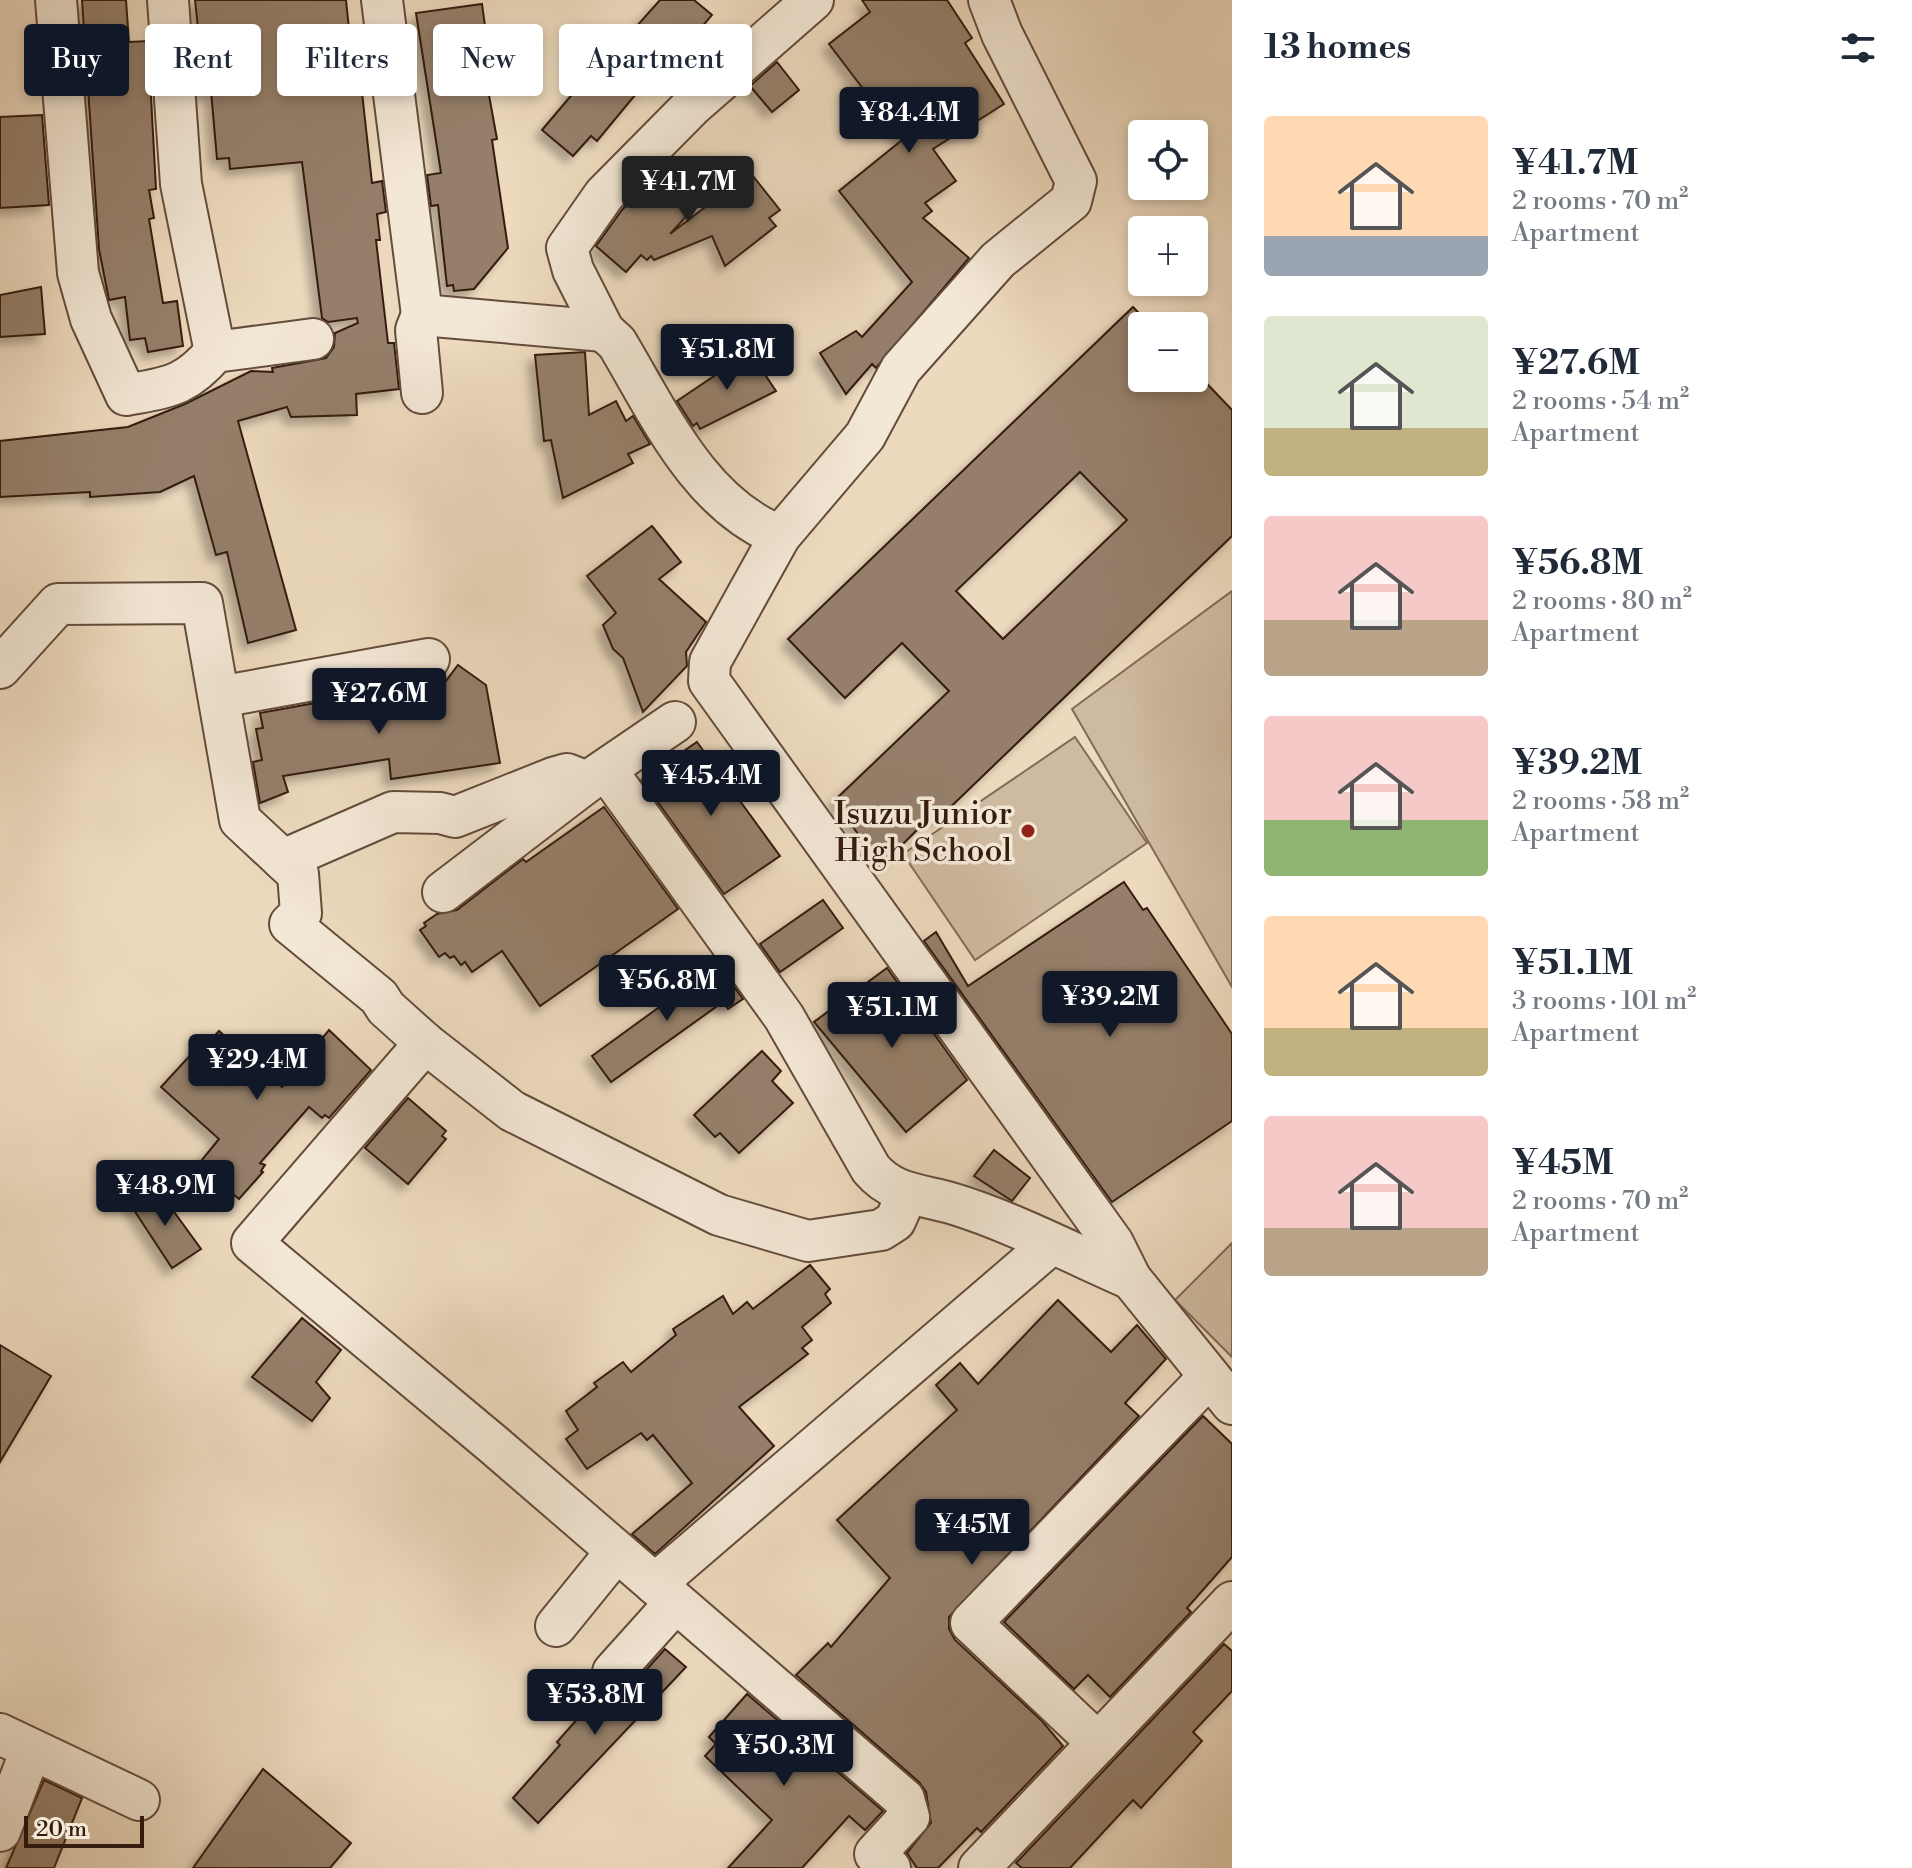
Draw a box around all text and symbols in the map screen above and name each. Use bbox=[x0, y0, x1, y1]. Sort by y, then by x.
chip: Buy bbox=[24, 24, 129, 96]
chip: Rent bbox=[145, 24, 261, 96]
chip: Filters bbox=[277, 24, 417, 96]
chip: New bbox=[433, 24, 543, 96]
chip: Apartment bbox=[559, 24, 752, 96]
icon: filters bbox=[1836, 26, 1880, 70]
text: 13 homes bbox=[1264, 27, 1411, 69]
pin: ¥84.4M bbox=[844, 87, 974, 155]
text: ¥84.4M bbox=[858, 97, 960, 129]
map controls bbox=[1128, 120, 1208, 392]
button: locate bbox=[1128, 120, 1208, 200]
text: ¥41.7M bbox=[1512, 143, 1638, 185]
icon: home bbox=[1328, 148, 1424, 244]
pin: ¥41.7M bbox=[623, 156, 753, 224]
text: ¥41.7M bbox=[640, 166, 736, 198]
text: 2 rooms · 70 m² bbox=[1512, 185, 1688, 217]
button: + bbox=[1128, 216, 1208, 296]
text: Apartment bbox=[1512, 217, 1640, 249]
button: − bbox=[1128, 312, 1208, 392]
pin: ¥51.8M bbox=[662, 324, 792, 392]
text: ¥51.8M bbox=[679, 334, 775, 366]
text: ¥27.6M bbox=[1512, 343, 1640, 385]
icon: home bbox=[1328, 348, 1424, 444]
text: 2 rooms · 54 m² bbox=[1512, 385, 1689, 417]
text: Apartment bbox=[1512, 417, 1640, 449]
text: ¥56.8M bbox=[1512, 543, 1643, 585]
icon: home bbox=[1328, 548, 1424, 644]
text: 2 rooms · 80 m² bbox=[1512, 585, 1692, 617]
text: Apartment bbox=[1512, 617, 1640, 649]
pin: ¥27.6M bbox=[314, 668, 444, 736]
text: ¥27.6M bbox=[330, 678, 428, 710]
text: ¥39.2M bbox=[1512, 743, 1642, 785]
icon: home bbox=[1328, 748, 1424, 844]
pin: ¥45.4M bbox=[646, 750, 776, 818]
text: ¥45.4M bbox=[660, 760, 762, 792]
text: 2 rooms · 58 m² bbox=[1512, 785, 1689, 817]
place label: Isuzu Junior High School bbox=[834, 794, 1013, 871]
text: Apartment bbox=[1512, 817, 1640, 849]
marker: Isuzu Junior High School bbox=[1019, 822, 1037, 840]
text: ¥51.1M bbox=[1512, 943, 1633, 985]
icon: home bbox=[1328, 948, 1424, 1044]
pin: ¥56.8M bbox=[602, 955, 732, 1023]
text: ¥56.8M bbox=[617, 965, 717, 997]
pin: ¥39.2M bbox=[1045, 971, 1175, 1039]
text: ¥39.2M bbox=[1060, 981, 1160, 1013]
pin: ¥51.1M bbox=[827, 982, 957, 1050]
text: 3 rooms · 101 m² bbox=[1512, 985, 1696, 1017]
text: ¥51.1M bbox=[846, 992, 938, 1024]
text: Apartment bbox=[1512, 1017, 1640, 1049]
pin: ¥29.4M bbox=[192, 1034, 322, 1102]
text: ¥29.4M bbox=[206, 1044, 308, 1076]
text: ¥45M bbox=[1512, 1143, 1613, 1185]
icon: home bbox=[1328, 1148, 1424, 1244]
pin: ¥48.9M bbox=[100, 1160, 230, 1228]
text: ¥48.9M bbox=[114, 1170, 216, 1202]
text: 2 rooms · 70 m² bbox=[1512, 1185, 1688, 1217]
text: Apartment bbox=[1512, 1217, 1640, 1249]
pin: ¥45M bbox=[925, 1499, 1019, 1567]
text: ¥45M bbox=[933, 1509, 1011, 1541]
pin: ¥53.8M bbox=[530, 1669, 660, 1737]
text: ¥53.8M bbox=[545, 1679, 645, 1711]
pin: ¥50.3M bbox=[719, 1720, 849, 1788]
text: ¥50.3M bbox=[733, 1730, 835, 1762]
scale bar bbox=[24, 1812, 144, 1848]
text: 20 m bbox=[36, 1816, 87, 1843]

